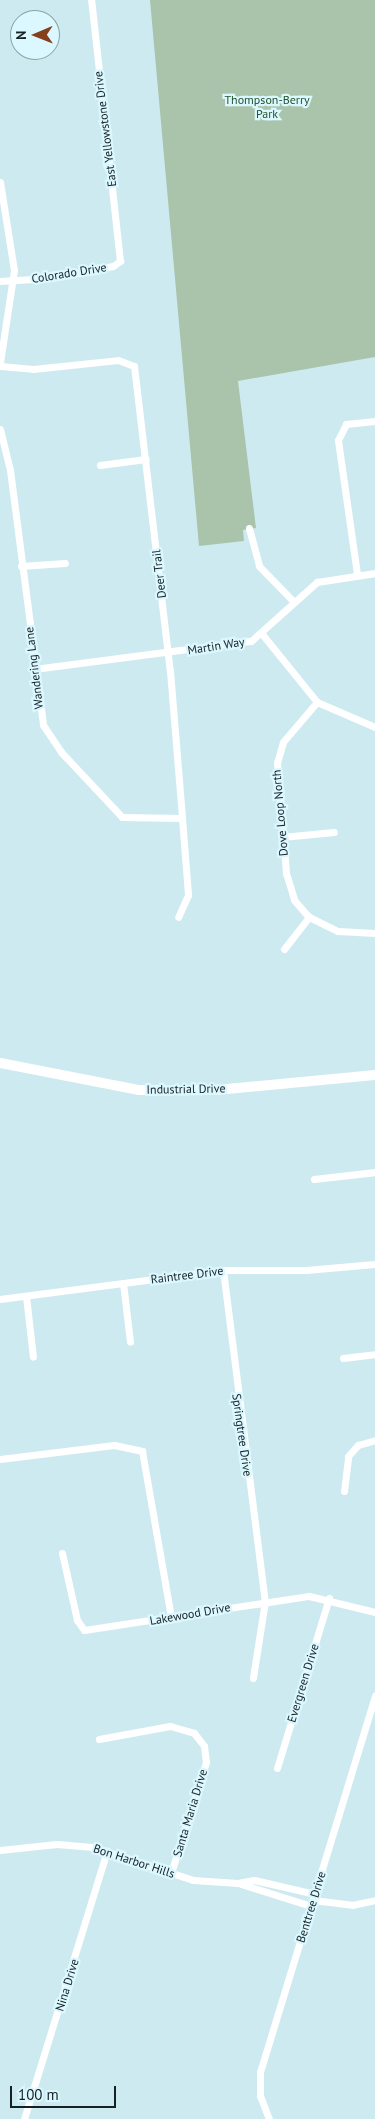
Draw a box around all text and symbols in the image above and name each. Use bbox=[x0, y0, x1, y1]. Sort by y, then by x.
north arrow bbox=[10, 10, 60, 60]
text: N bbox=[12, 30, 30, 40]
street label: East Yellowstone Drive bbox=[91, 70, 119, 188]
park label: Thompson-Berry Park bbox=[224, 93, 310, 121]
street label: Colorado Drive bbox=[30, 260, 108, 286]
street label: Deer Trail bbox=[149, 549, 169, 599]
street label: Wandering Lane bbox=[22, 626, 46, 710]
street label: Martin Way bbox=[186, 634, 246, 658]
street label: Dove Loop North bbox=[269, 769, 291, 857]
street label: Industrial Drive bbox=[146, 1081, 226, 1097]
street label: Raintree Drive bbox=[150, 1263, 224, 1287]
street label: Springtree Drive bbox=[229, 1393, 255, 1477]
street label: Lakewood Drive bbox=[149, 1600, 231, 1628]
street label: Evergreen Drive bbox=[284, 1642, 322, 1724]
street label: Santa Maria Drive bbox=[170, 1767, 210, 1859]
street label: Bon Harbor Hills bbox=[91, 1841, 177, 1881]
street label: Benttree Drive bbox=[293, 1869, 329, 1945]
street label: Nina Drive bbox=[52, 1957, 82, 2013]
scale bar bbox=[12, 2076, 119, 2108]
text: 100 m bbox=[18, 2085, 59, 2104]

